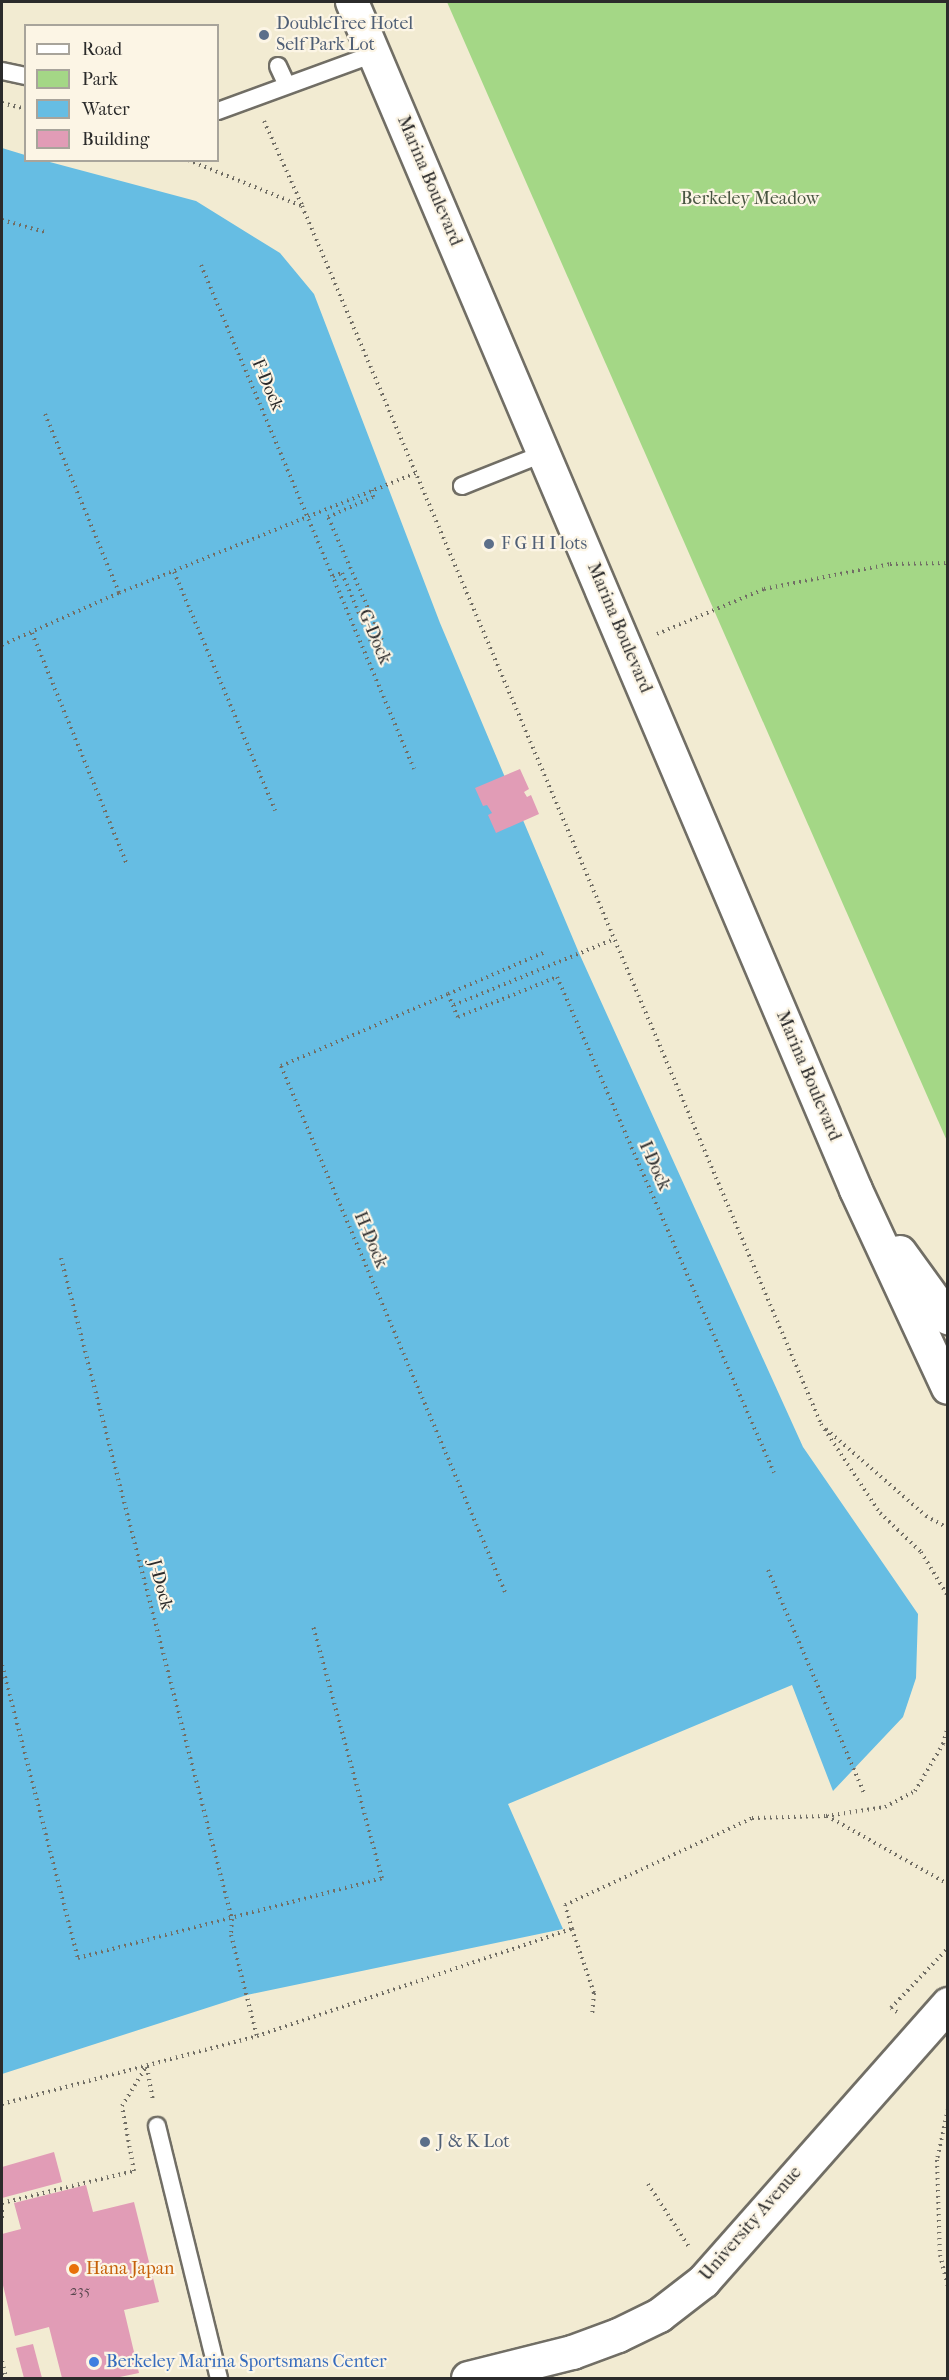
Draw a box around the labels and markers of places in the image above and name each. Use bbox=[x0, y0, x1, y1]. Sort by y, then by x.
place label: DoubleTree Hotel Self Park Lot bbox=[276, 14, 413, 57]
marker: DoubleTree Hotel Self Park Lot bbox=[257, 28, 271, 42]
place label: F G H I lots bbox=[501, 533, 587, 555]
marker: F G H I lots bbox=[482, 537, 496, 551]
place label: J & K Lot bbox=[437, 2131, 510, 2153]
marker: J & K Lot bbox=[418, 2135, 432, 2149]
place label: Hana Japan bbox=[86, 2258, 174, 2280]
marker: Hana Japan bbox=[67, 2262, 81, 2276]
place label: Berkeley Marina Sportsmans Center bbox=[106, 2351, 387, 2373]
marker: Berkeley Marina Sportsmans Center bbox=[87, 2355, 101, 2369]

